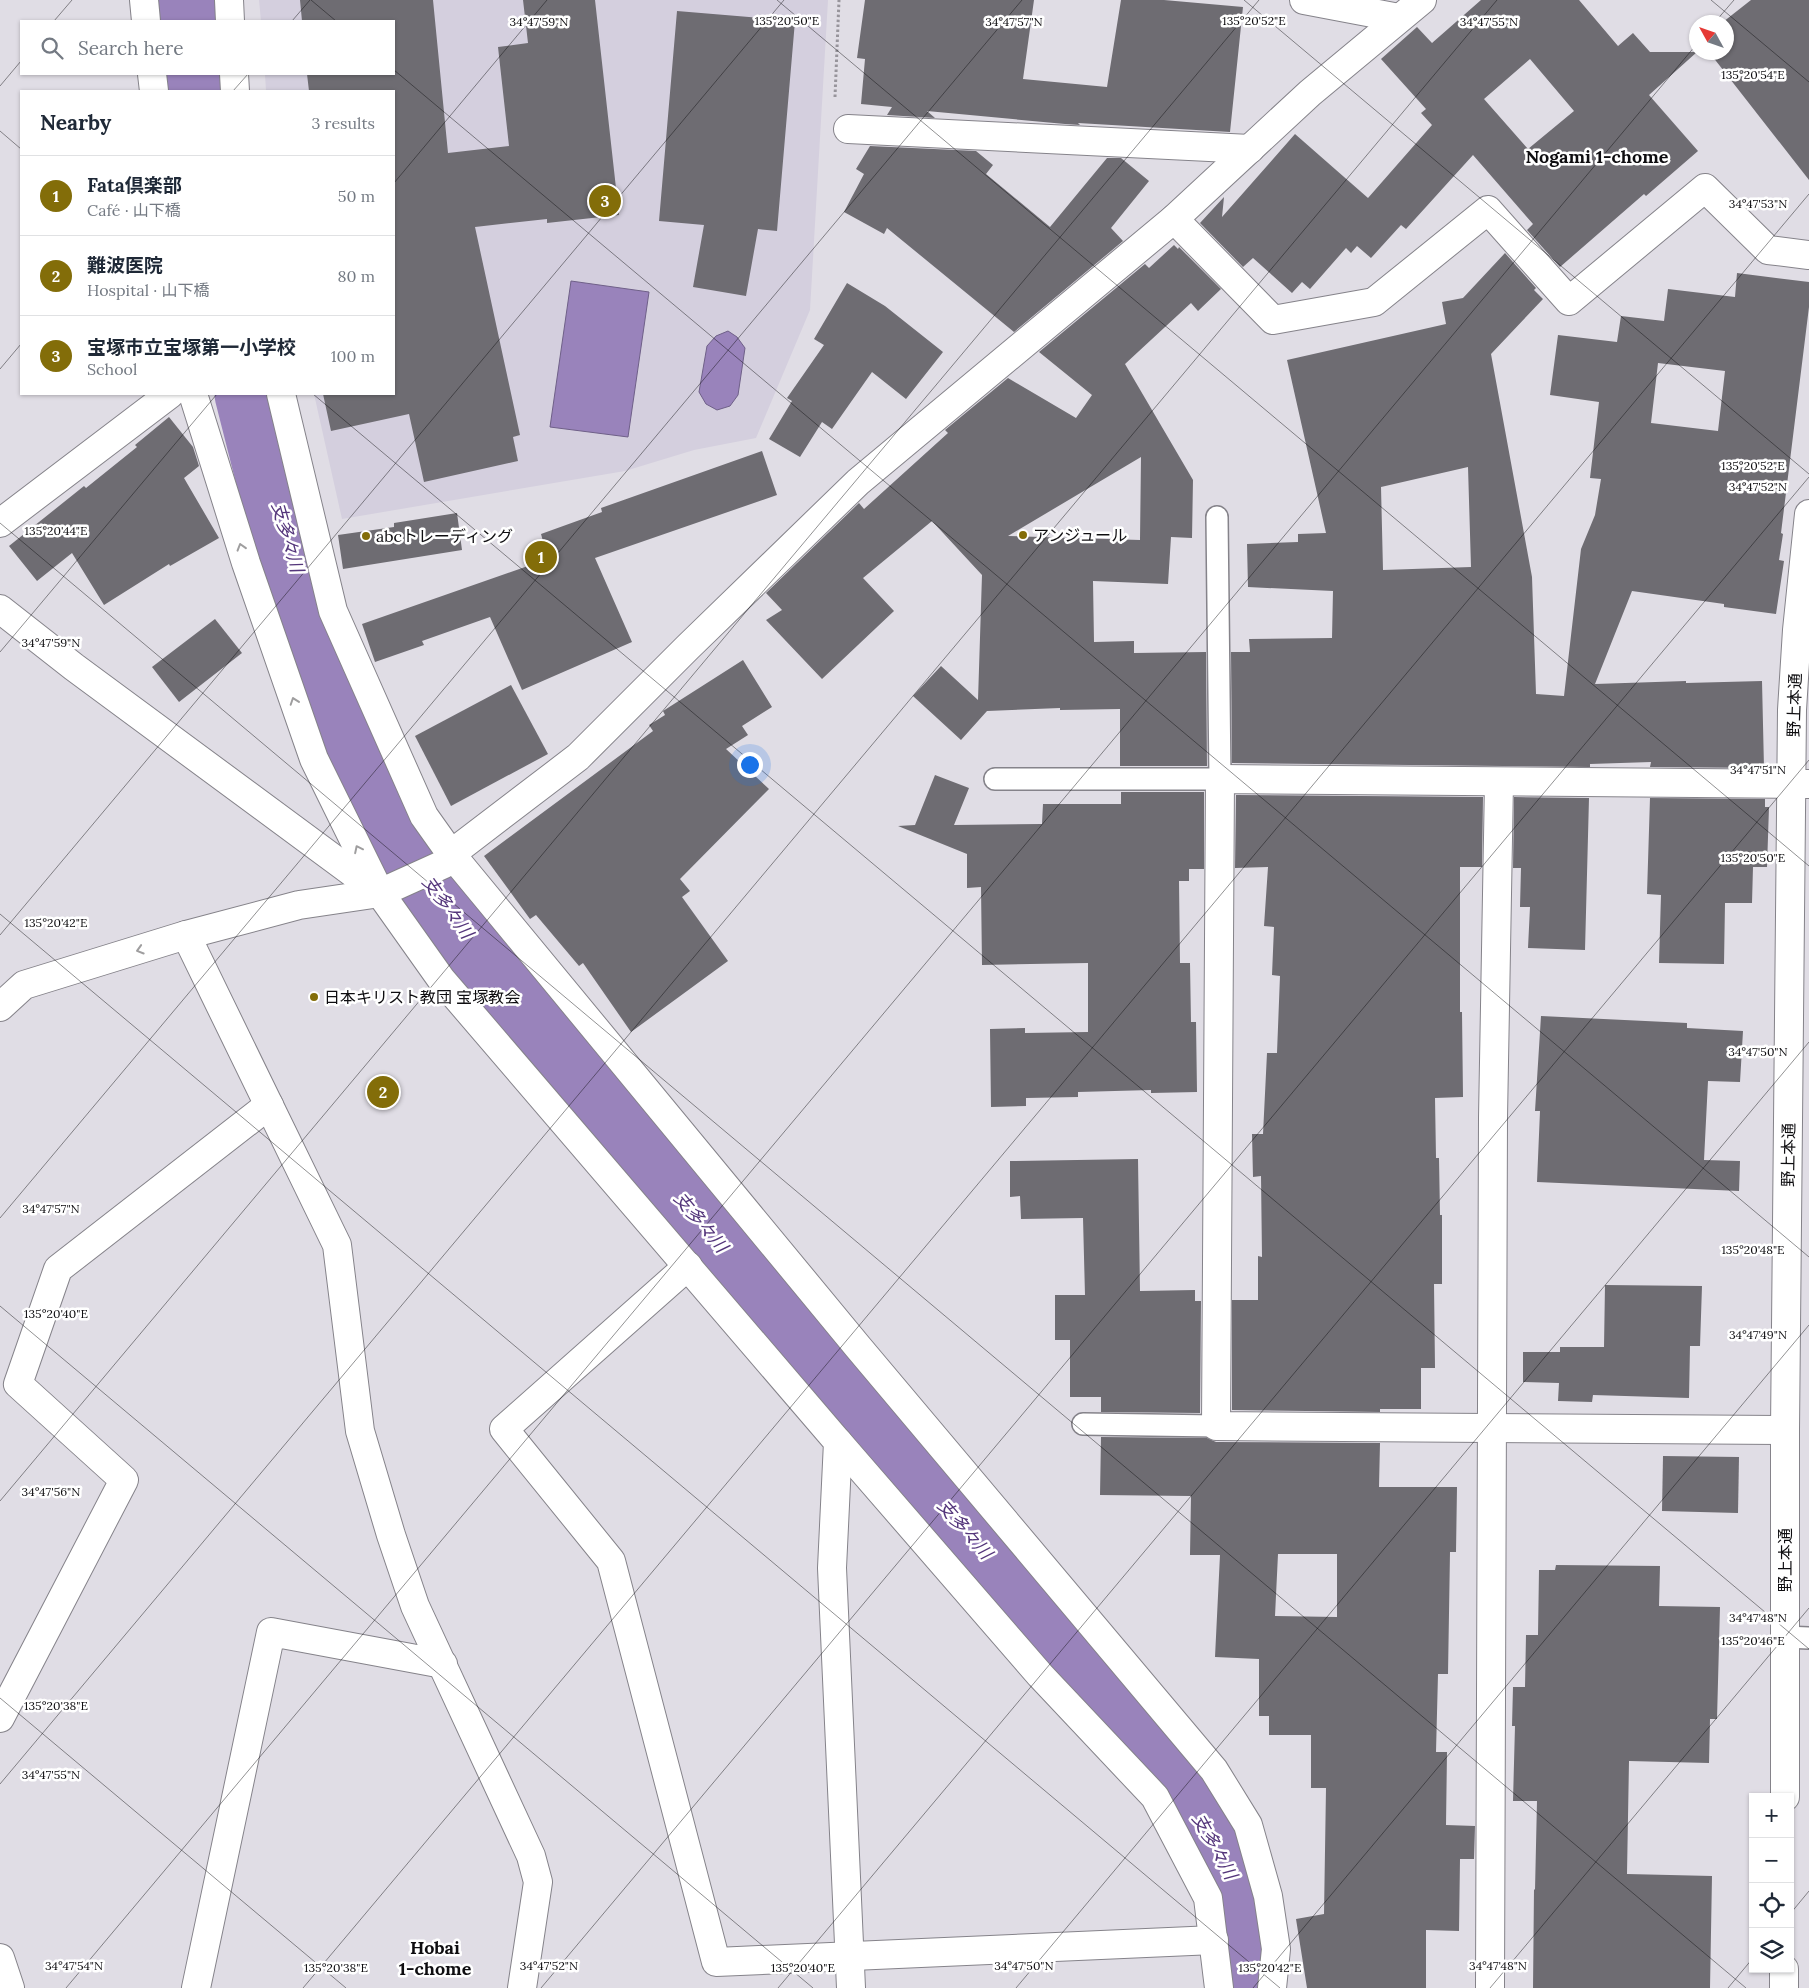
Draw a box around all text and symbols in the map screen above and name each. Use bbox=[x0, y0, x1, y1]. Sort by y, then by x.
text: 135°20'50"E bbox=[755, 13, 819, 28]
text: 135°20'52"E bbox=[1222, 13, 1286, 28]
text: 34°47'59"N bbox=[510, 14, 568, 29]
text: 34°47'57"N bbox=[985, 14, 1043, 29]
text: 34°47'55"N bbox=[1460, 14, 1518, 29]
north arrow bbox=[1689, 15, 1734, 60]
search box bbox=[20, 20, 395, 75]
icon: search bbox=[38, 34, 66, 62]
text: Search here bbox=[78, 36, 184, 60]
text: 135°20'54"E bbox=[1721, 67, 1785, 82]
text: Nearby bbox=[40, 109, 111, 136]
text: 3 results bbox=[311, 113, 375, 133]
district label: Nogami 1-chome bbox=[1526, 145, 1669, 168]
text: Fata倶楽部 bbox=[87, 173, 182, 197]
pin: 3 bbox=[589, 182, 621, 220]
text: 1 bbox=[53, 186, 59, 206]
text: 50 m bbox=[338, 186, 375, 206]
text: 34°47'53"N bbox=[1729, 196, 1787, 211]
text: Café · 山下橋 bbox=[87, 200, 181, 220]
text: 難波医院 bbox=[87, 253, 163, 277]
text: 2 bbox=[52, 266, 60, 286]
text: 80 m bbox=[338, 266, 375, 286]
text: Hospital · 山下橋 bbox=[87, 280, 209, 300]
text: 宝塚市立宝塚第一小学校 bbox=[87, 335, 296, 359]
text: 3 bbox=[52, 346, 60, 366]
text: 100 m bbox=[331, 346, 375, 366]
text: School bbox=[87, 359, 137, 379]
text: 135°20'52"E bbox=[1721, 458, 1785, 473]
text: 34°47'52"N bbox=[1729, 479, 1787, 494]
water label: 支多々川 bbox=[267, 499, 310, 577]
text: 135°20'44"E bbox=[25, 523, 87, 538]
place label: アンジュール bbox=[1033, 525, 1127, 545]
place label: abcトレーディング bbox=[376, 526, 513, 546]
marker: アンジュール bbox=[1017, 529, 1029, 541]
marker: abcトレーディング bbox=[360, 530, 372, 542]
pin: 1 bbox=[525, 538, 557, 576]
one-way arrow bbox=[236, 543, 246, 552]
text: 34°47'59"N bbox=[22, 635, 80, 650]
street label: 野上本通 bbox=[1783, 673, 1805, 737]
one-way arrow bbox=[290, 697, 300, 705]
your location bbox=[737, 752, 763, 778]
text: 34°47'51"N bbox=[1730, 762, 1786, 777]
one-way arrow bbox=[355, 846, 365, 855]
text: 135°20'50"E bbox=[1721, 850, 1785, 865]
water label: 支多々川 bbox=[418, 871, 480, 945]
text: 135°20'42"E bbox=[25, 915, 87, 930]
one-way arrow bbox=[136, 944, 144, 954]
place label: 日本キリスト教団 宝塚教会 bbox=[324, 987, 520, 1007]
marker: 日本キリスト教団 宝塚教会 bbox=[308, 991, 320, 1003]
text: 34°47'50"N bbox=[1728, 1044, 1788, 1059]
pin: 2 bbox=[367, 1073, 399, 1111]
street label: 野上本通 bbox=[1777, 1123, 1799, 1187]
water label: 支多々川 bbox=[669, 1187, 734, 1259]
text: 34°47'57"N bbox=[22, 1201, 80, 1216]
text: 135°20'48"E bbox=[1721, 1242, 1785, 1257]
text: 135°20'40"E bbox=[24, 1306, 88, 1321]
text: 34°47'49"N bbox=[1729, 1327, 1787, 1342]
text: 34°47'56"N bbox=[22, 1484, 80, 1499]
water label: 支多々川 bbox=[933, 1494, 999, 1565]
street label: 野上本通 bbox=[1775, 1528, 1795, 1592]
text: 34°47'48"N bbox=[1729, 1610, 1787, 1625]
text: 135°20'46"E bbox=[1721, 1633, 1785, 1648]
text: 135°20'38"E bbox=[24, 1698, 88, 1713]
text: 34°47'55"N bbox=[22, 1767, 80, 1782]
map controls bbox=[1749, 1793, 1794, 1973]
button: + bbox=[1749, 1793, 1794, 1838]
water label: 支多々川 bbox=[1187, 1809, 1243, 1885]
button: − bbox=[1749, 1838, 1794, 1883]
button: locate bbox=[1749, 1883, 1794, 1928]
button: layers bbox=[1749, 1928, 1794, 1973]
district label: Hobai 1-chome bbox=[399, 1936, 472, 1980]
text: 34°47'54"N bbox=[45, 1958, 103, 1973]
text: 34°47'52"N bbox=[520, 1958, 578, 1973]
text: 34°47'50"N bbox=[994, 1958, 1054, 1973]
text: 34°47'48"N bbox=[1469, 1958, 1527, 1973]
text: 135°20'38"E bbox=[304, 1960, 368, 1975]
text: 135°20'40"E bbox=[771, 1960, 835, 1975]
text: 135°20'42"E bbox=[1239, 1960, 1301, 1975]

